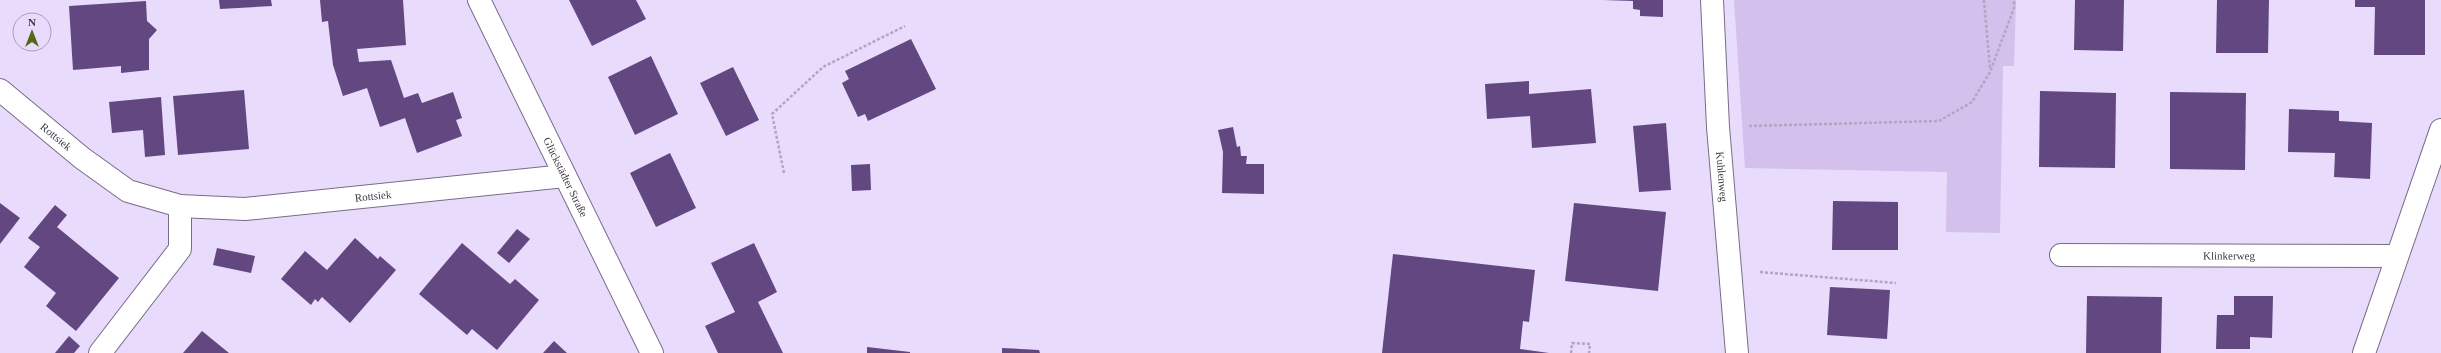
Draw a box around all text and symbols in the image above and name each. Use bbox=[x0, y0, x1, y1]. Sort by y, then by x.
north arrow bbox=[12, 12, 52, 52]
text: N bbox=[28, 16, 36, 28]
street label: Rottsiek bbox=[38, 120, 75, 153]
street label: Glückstädter Straße bbox=[541, 135, 590, 219]
street label: Kuhlenweg bbox=[1714, 151, 1730, 203]
street label: Rottsiek bbox=[354, 188, 392, 204]
street label: Klinkerweg bbox=[2203, 249, 2256, 262]

